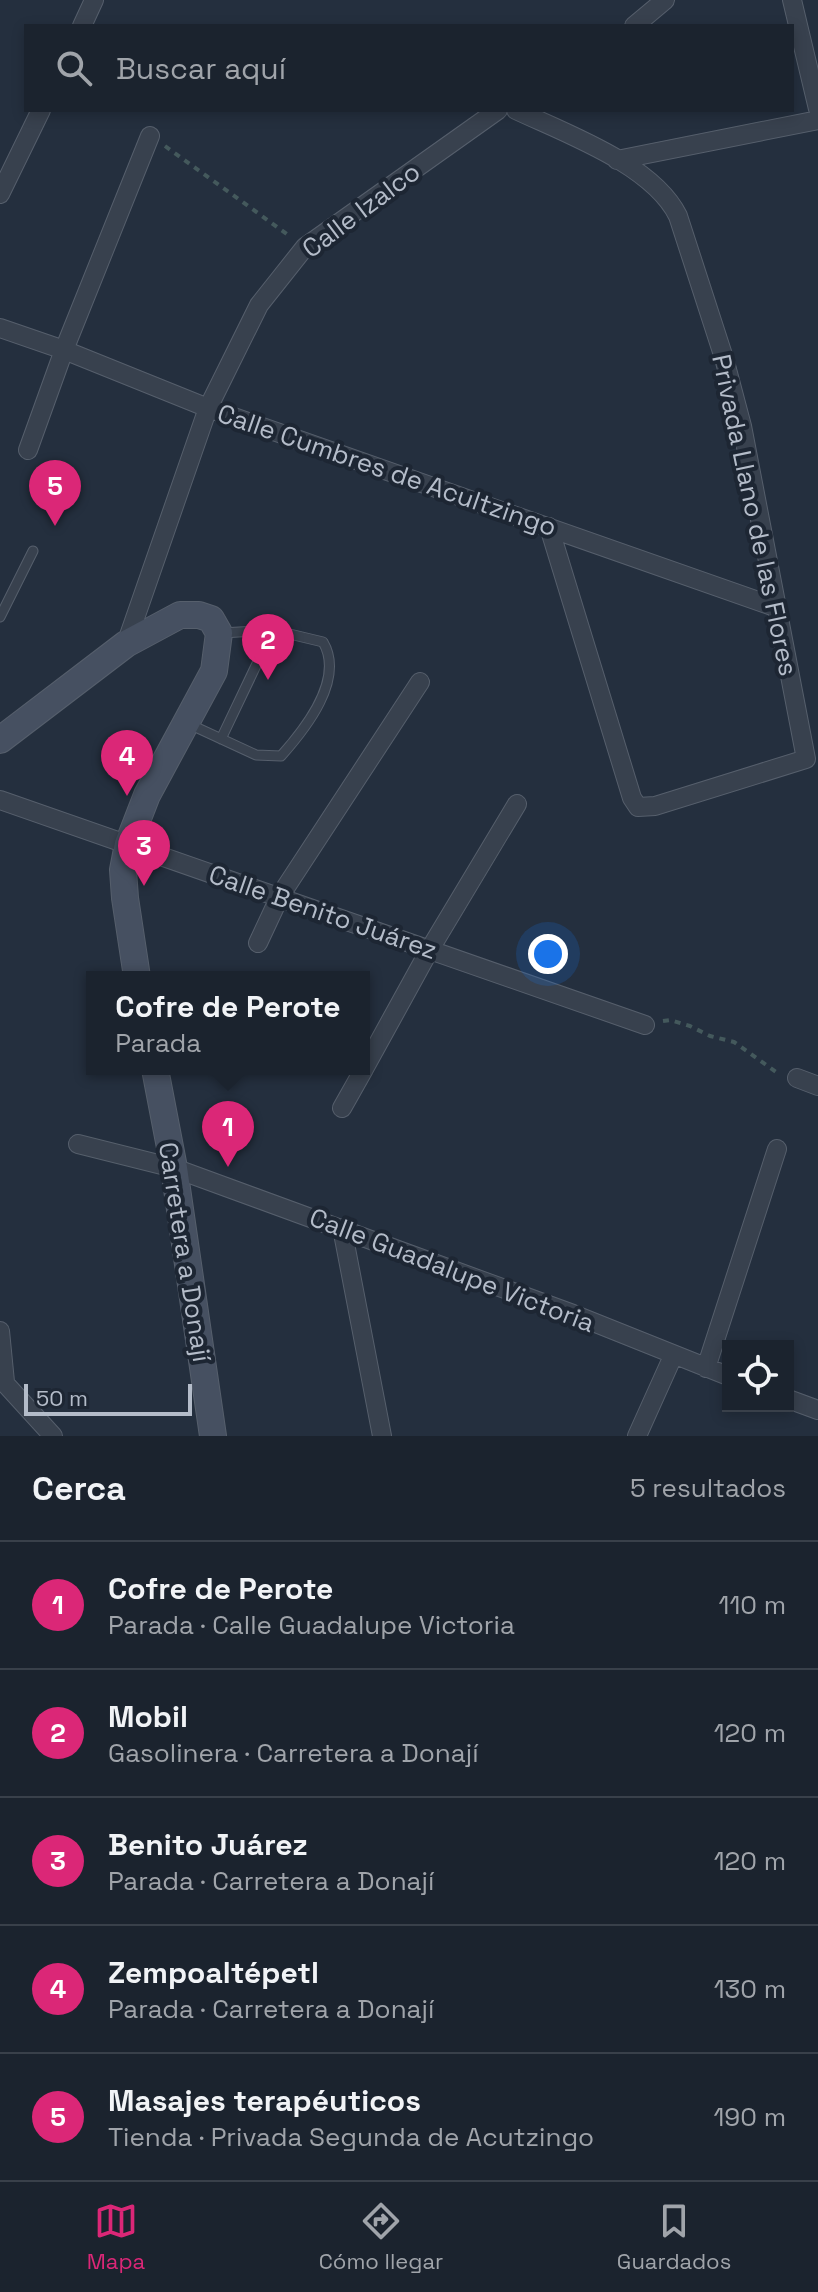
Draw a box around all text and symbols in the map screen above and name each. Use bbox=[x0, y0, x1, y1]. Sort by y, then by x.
search box bbox=[24, 24, 794, 112]
icon: search bbox=[52, 46, 96, 90]
text: Buscar aquí bbox=[116, 49, 286, 88]
street label: Calle Izalco bbox=[295, 155, 427, 265]
street label: Privada Llano de las Flores bbox=[704, 351, 806, 679]
street label: Calle Cumbres de Acultzingo bbox=[213, 396, 561, 544]
pin: 5 bbox=[29, 460, 81, 526]
pin: 2 bbox=[242, 614, 294, 680]
pin: 4 bbox=[101, 730, 153, 796]
pin: 3 bbox=[118, 820, 170, 886]
street label: Calle Benito Juárez bbox=[204, 857, 442, 967]
your location bbox=[528, 934, 568, 974]
popup bbox=[86, 971, 370, 1075]
text: Cofre de Perote bbox=[115, 987, 341, 1026]
text: Parada bbox=[115, 1026, 201, 1060]
pin: 1 bbox=[202, 1101, 254, 1167]
street label: Carretera a Donají bbox=[151, 1140, 219, 1365]
street label: Calle Guadalupe Victoria bbox=[305, 1200, 599, 1340]
map controls bbox=[722, 1340, 794, 1412]
button: locate bbox=[722, 1340, 794, 1412]
scale bar bbox=[24, 1380, 192, 1416]
text: 50 m bbox=[36, 1384, 88, 1412]
text: Cerca bbox=[32, 1467, 126, 1510]
text: 5 resultados bbox=[630, 1471, 786, 1505]
text: Cofre de Perote bbox=[108, 1569, 333, 1608]
text: 1 bbox=[52, 1588, 64, 1622]
text: 110 m bbox=[719, 1588, 786, 1622]
text: Parada · Calle Guadalupe Victoria bbox=[108, 1608, 515, 1642]
text: Mobil bbox=[108, 1697, 188, 1736]
text: 2 bbox=[50, 1716, 66, 1750]
text: 120 m bbox=[714, 1716, 786, 1750]
text: Gasolinera · Carretera a Donají bbox=[108, 1736, 479, 1770]
text: Benito Juárez bbox=[108, 1825, 308, 1864]
text: 3 bbox=[50, 1844, 66, 1878]
text: 120 m bbox=[714, 1844, 786, 1878]
text: Parada · Carretera a Donají bbox=[108, 1864, 434, 1898]
text: Zempoaltépetl bbox=[108, 1953, 319, 1992]
text: 4 bbox=[50, 1972, 66, 2006]
text: 130 m bbox=[714, 1972, 786, 2006]
text: Parada · Carretera a Donají bbox=[108, 1992, 434, 2026]
text: Masajes terapéuticos bbox=[108, 2081, 421, 2120]
text: 5 bbox=[50, 2100, 66, 2134]
text: 190 m bbox=[714, 2100, 786, 2134]
text: Tienda · Privada Segunda de Acutzingo bbox=[108, 2120, 594, 2154]
tab: Mapa bbox=[87, 2199, 145, 2275]
tab: Cómo llegar bbox=[319, 2199, 443, 2275]
tab: Guardados bbox=[617, 2199, 731, 2275]

